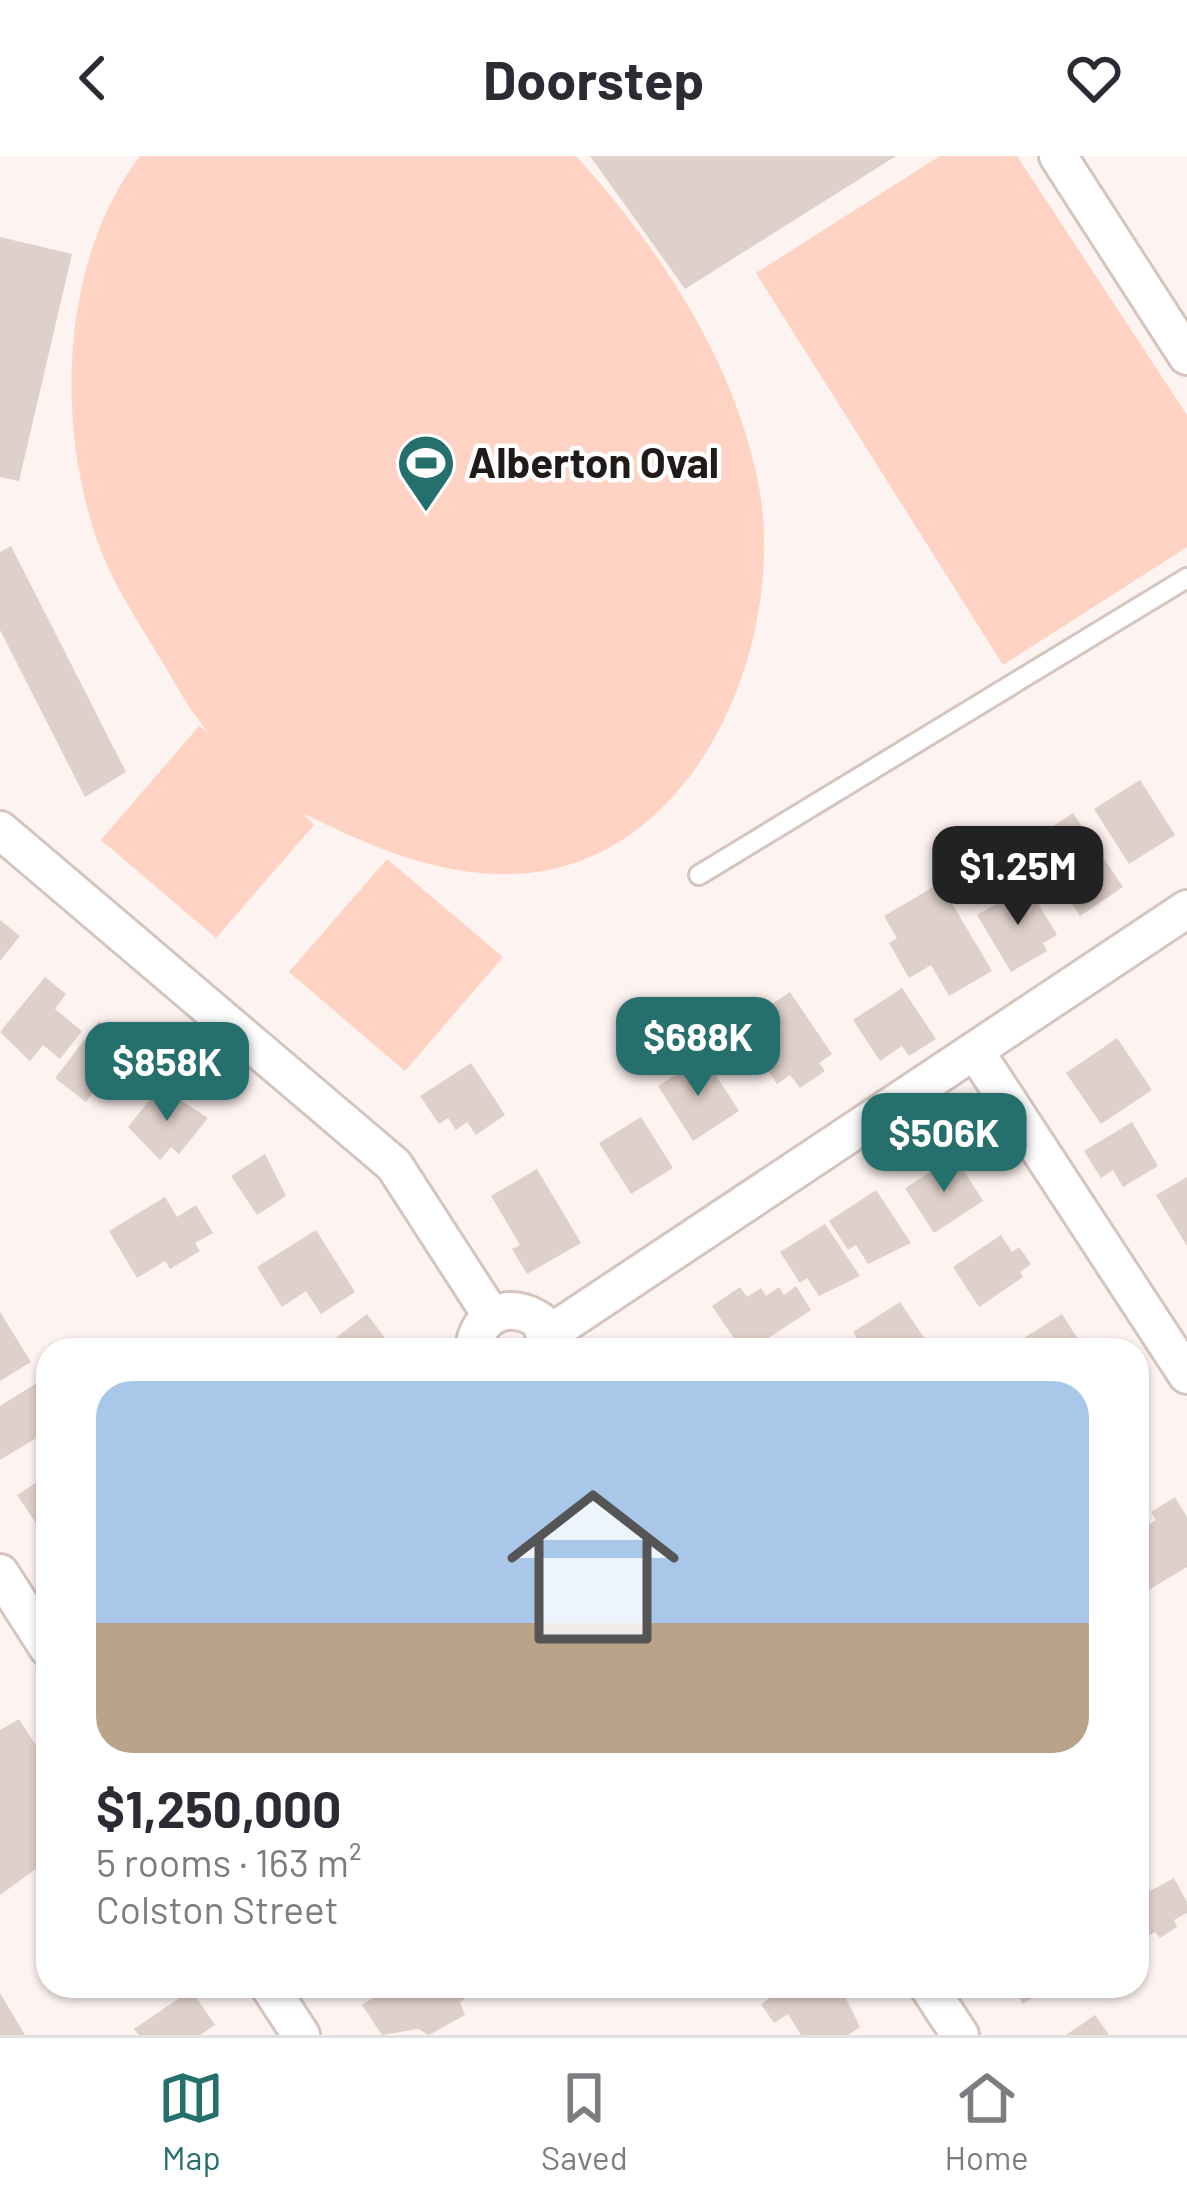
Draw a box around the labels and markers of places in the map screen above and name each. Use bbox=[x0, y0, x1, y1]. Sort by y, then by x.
sports icon: Alberton Oval bbox=[395, 432, 457, 514]
place label: Alberton Oval bbox=[468, 436, 719, 486]
pin: $1.25M bbox=[920, 826, 1116, 928]
pin: $688K bbox=[614, 997, 782, 1099]
pin: $858K bbox=[83, 1022, 251, 1124]
pin: $506K bbox=[860, 1093, 1028, 1195]

